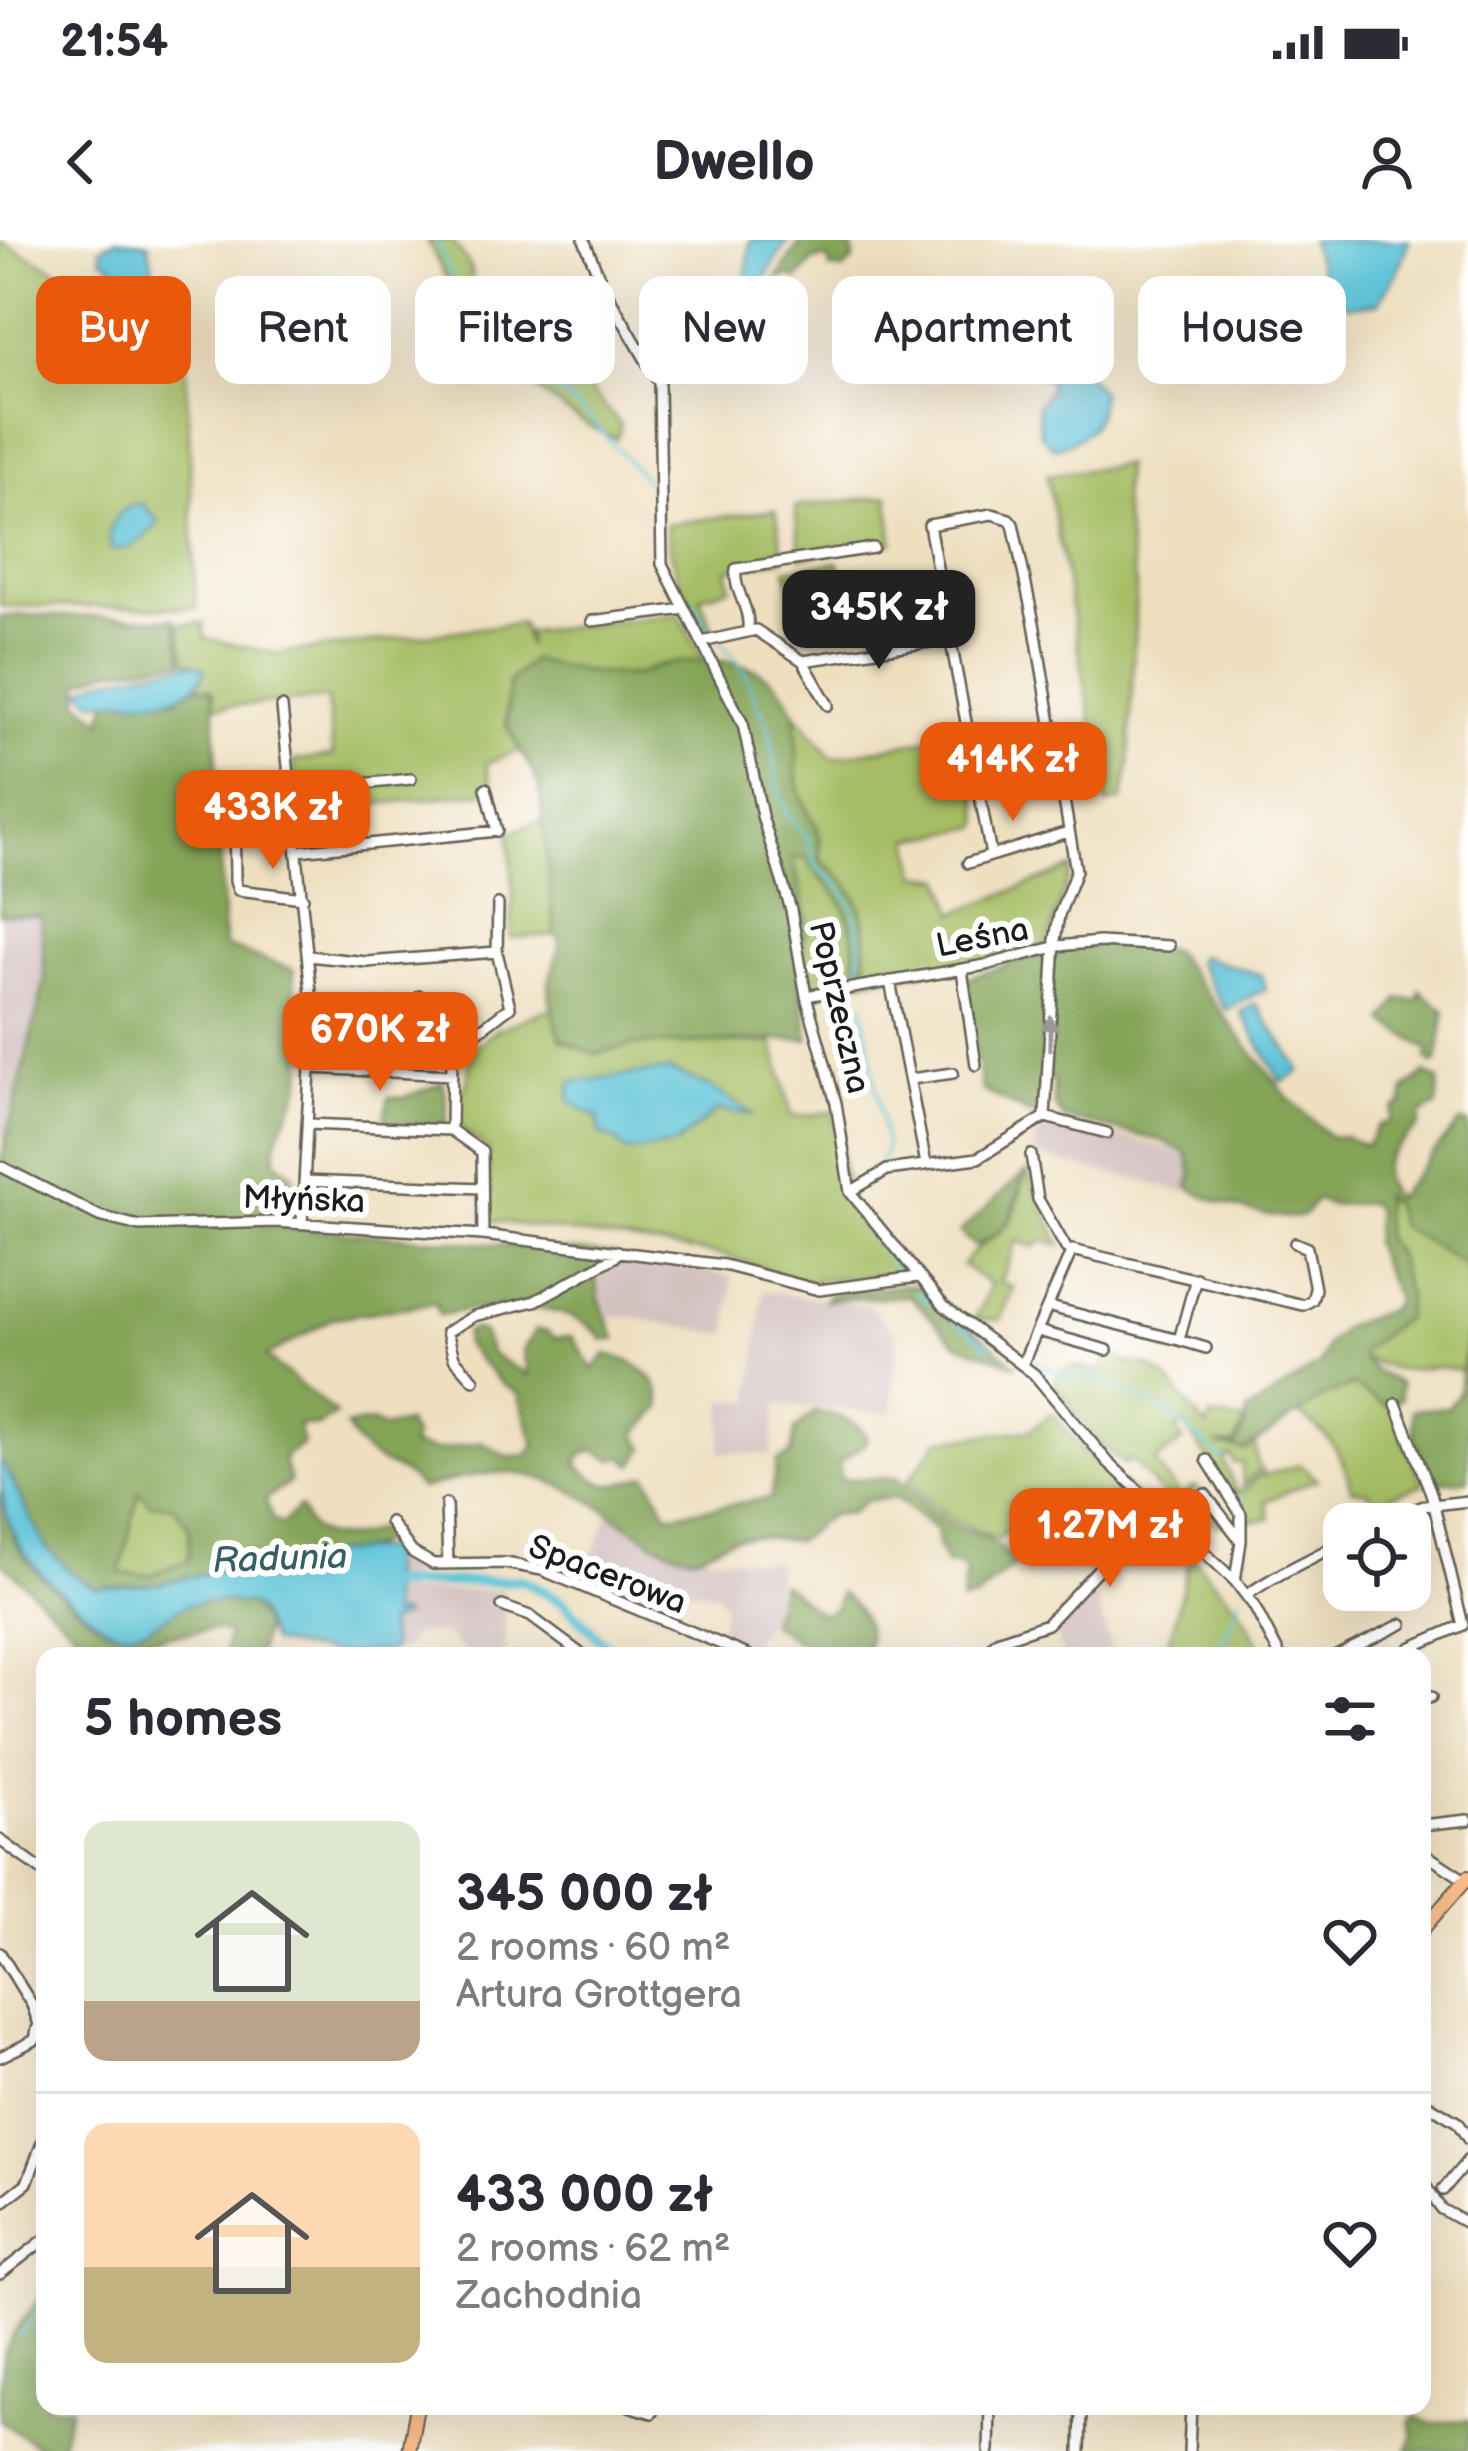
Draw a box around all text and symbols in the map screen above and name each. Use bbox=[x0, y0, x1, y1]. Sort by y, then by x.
text: 21:54 bbox=[60, 15, 168, 70]
icon: back bbox=[48, 129, 114, 195]
icon: person bbox=[1354, 129, 1420, 195]
text: Dwello bbox=[653, 130, 815, 195]
chip: Buy bbox=[36, 276, 191, 384]
chip: Rent bbox=[215, 276, 391, 384]
chip: Filters bbox=[415, 276, 615, 384]
chip: New bbox=[639, 276, 808, 384]
chip: Apartment bbox=[832, 276, 1114, 384]
chip: House bbox=[1138, 276, 1346, 384]
pin: 345K zł bbox=[768, 570, 990, 672]
text: 345K zł bbox=[809, 585, 949, 632]
pin: 414K zł bbox=[902, 722, 1124, 824]
text: 414K zł bbox=[947, 737, 1079, 784]
pin: 433K zł bbox=[162, 770, 384, 872]
text: 433K zł bbox=[203, 785, 343, 832]
street label: Leśna bbox=[933, 909, 1032, 966]
street label: Poprzeczna bbox=[800, 918, 878, 1097]
pin: 670K zł bbox=[269, 992, 491, 1094]
text: 670K zł bbox=[310, 1007, 450, 1054]
one-way arrow bbox=[1040, 1013, 1060, 1051]
street label: Młyńska bbox=[242, 1178, 366, 1222]
pin: 1.27M zł bbox=[986, 1488, 1234, 1590]
text: 1.27M zł bbox=[1036, 1503, 1184, 1550]
map controls bbox=[1323, 1503, 1431, 1611]
button: locate bbox=[1323, 1503, 1431, 1611]
street label: Spacerowa bbox=[523, 1527, 692, 1623]
water label: Radunia bbox=[212, 1536, 348, 1583]
icon: filters bbox=[1317, 1686, 1383, 1752]
text: 5 homes bbox=[84, 1689, 282, 1750]
text: 345 000 zł bbox=[456, 1864, 713, 1925]
icon: home bbox=[180, 1869, 324, 2013]
icon: heart bbox=[1317, 1908, 1383, 1974]
text: 2 rooms · 60 m² bbox=[456, 1925, 731, 1972]
text: Artura Grottgera bbox=[456, 1972, 742, 2019]
text: 433 000 zł bbox=[456, 2165, 713, 2226]
icon: home bbox=[180, 2171, 324, 2315]
icon: heart bbox=[1317, 2210, 1383, 2276]
text: 2 rooms · 62 m² bbox=[456, 2226, 731, 2273]
text: Zachodnia bbox=[456, 2273, 642, 2320]

